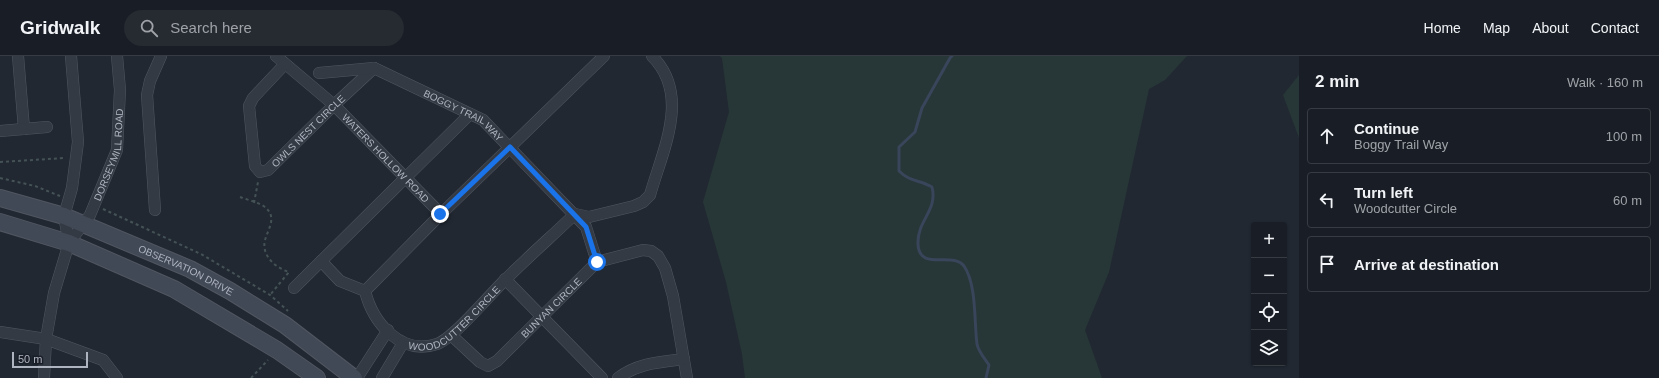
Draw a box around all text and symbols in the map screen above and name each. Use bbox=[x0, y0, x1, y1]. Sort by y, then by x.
search box bbox=[124, 10, 404, 46]
text: Gridwalk bbox=[20, 17, 100, 38]
icon: search bbox=[138, 17, 160, 39]
text: Search here bbox=[170, 19, 252, 36]
text: Home bbox=[1424, 20, 1461, 36]
text: Map bbox=[1483, 20, 1510, 36]
text: About bbox=[1532, 20, 1569, 36]
text: Contact bbox=[1591, 20, 1639, 36]
text: 2 min bbox=[1315, 72, 1359, 91]
text: Walk · 160 m bbox=[1567, 75, 1643, 90]
street label: BOGGY TRAIL WAY bbox=[422, 88, 505, 144]
street label: OWLS NEST CIRCLE bbox=[269, 93, 347, 169]
street label: DORSEYMILL ROAD bbox=[92, 108, 125, 202]
street label: WATERS HOLLOW ROAD bbox=[340, 112, 431, 205]
text: Continue bbox=[1354, 120, 1419, 137]
icon: ahead bbox=[1316, 125, 1338, 147]
text: 100 m bbox=[1606, 129, 1642, 144]
text: Boggy Trail Way bbox=[1354, 137, 1448, 152]
text: Turn left bbox=[1354, 184, 1413, 201]
icon: left bbox=[1316, 189, 1338, 211]
text: 60 m bbox=[1613, 193, 1642, 208]
text: Woodcutter Circle bbox=[1354, 201, 1457, 216]
route end bbox=[431, 205, 449, 223]
map controls bbox=[1251, 222, 1287, 366]
button: + bbox=[1251, 222, 1287, 258]
street label: OBSERVATION DRIVE bbox=[137, 243, 235, 298]
route start bbox=[588, 253, 606, 271]
icon: arrive bbox=[1316, 253, 1338, 275]
text: Arrive at destination bbox=[1354, 256, 1499, 273]
button: − bbox=[1251, 258, 1287, 294]
street label: BUNYAN CIRCLE bbox=[519, 275, 584, 340]
street label: WOODCUTTER CIRCLE bbox=[407, 283, 502, 353]
button: locate bbox=[1251, 294, 1287, 330]
button: layers bbox=[1251, 330, 1287, 366]
scale bar bbox=[12, 350, 88, 369]
text: 50 m bbox=[18, 353, 42, 365]

